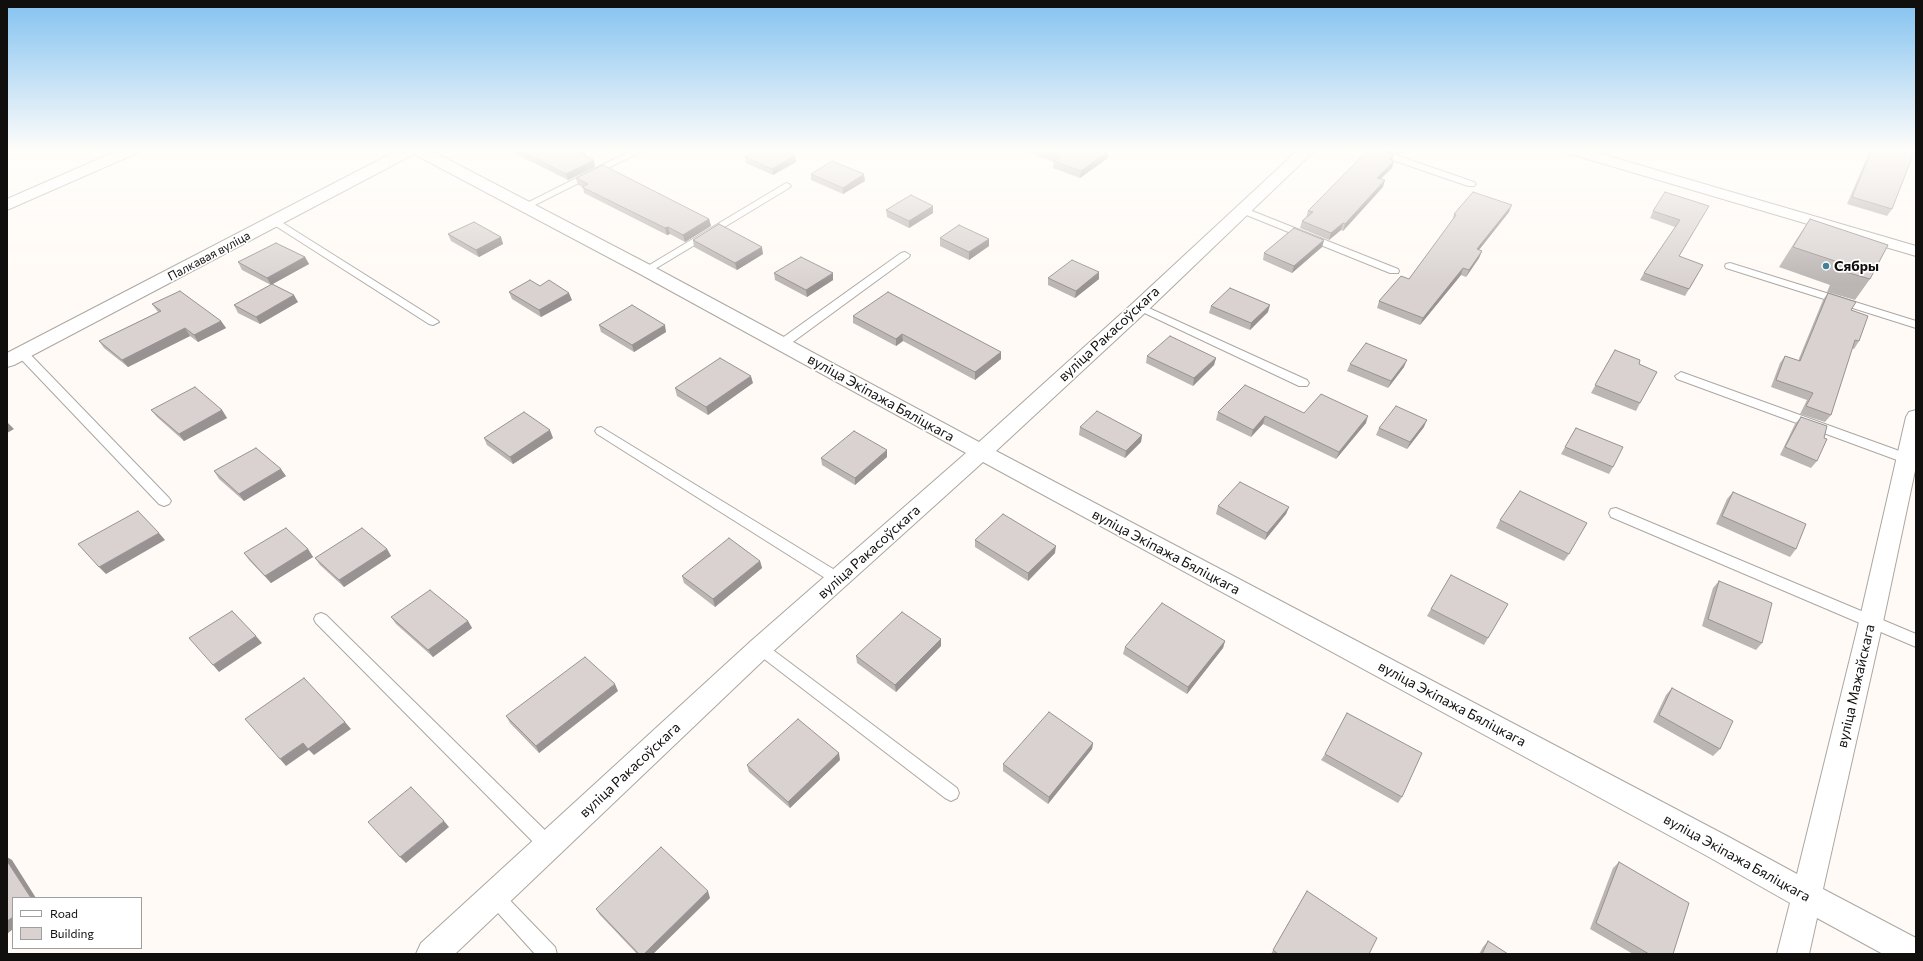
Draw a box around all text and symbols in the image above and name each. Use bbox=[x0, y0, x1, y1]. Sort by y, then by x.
street label: Палкавая вуліца bbox=[165, 228, 253, 284]
place label: Сябры bbox=[1834, 258, 1879, 274]
marker: Сябры bbox=[1821, 261, 1831, 271]
street label: вуліца Ракасоўскага bbox=[1055, 283, 1163, 385]
street label: вуліца Экіпажа Бяліцкага bbox=[805, 351, 957, 445]
street label: вуліца Ракасоўскага bbox=[814, 502, 924, 602]
street label: вуліца Экіпажа Бяліцкага bbox=[1089, 506, 1243, 598]
street label: вуліца Мажайскага bbox=[1834, 623, 1878, 749]
street label: вуліца Экіпажа Бяліцкага bbox=[1375, 658, 1529, 750]
street label: вуліца Ракасоўскага bbox=[576, 719, 684, 821]
street label: вуліца Экіпажа Бяліцкага bbox=[1661, 811, 1813, 905]
legend bbox=[12, 897, 142, 949]
text: Road bbox=[50, 906, 78, 920]
text: Building bbox=[50, 926, 94, 940]

